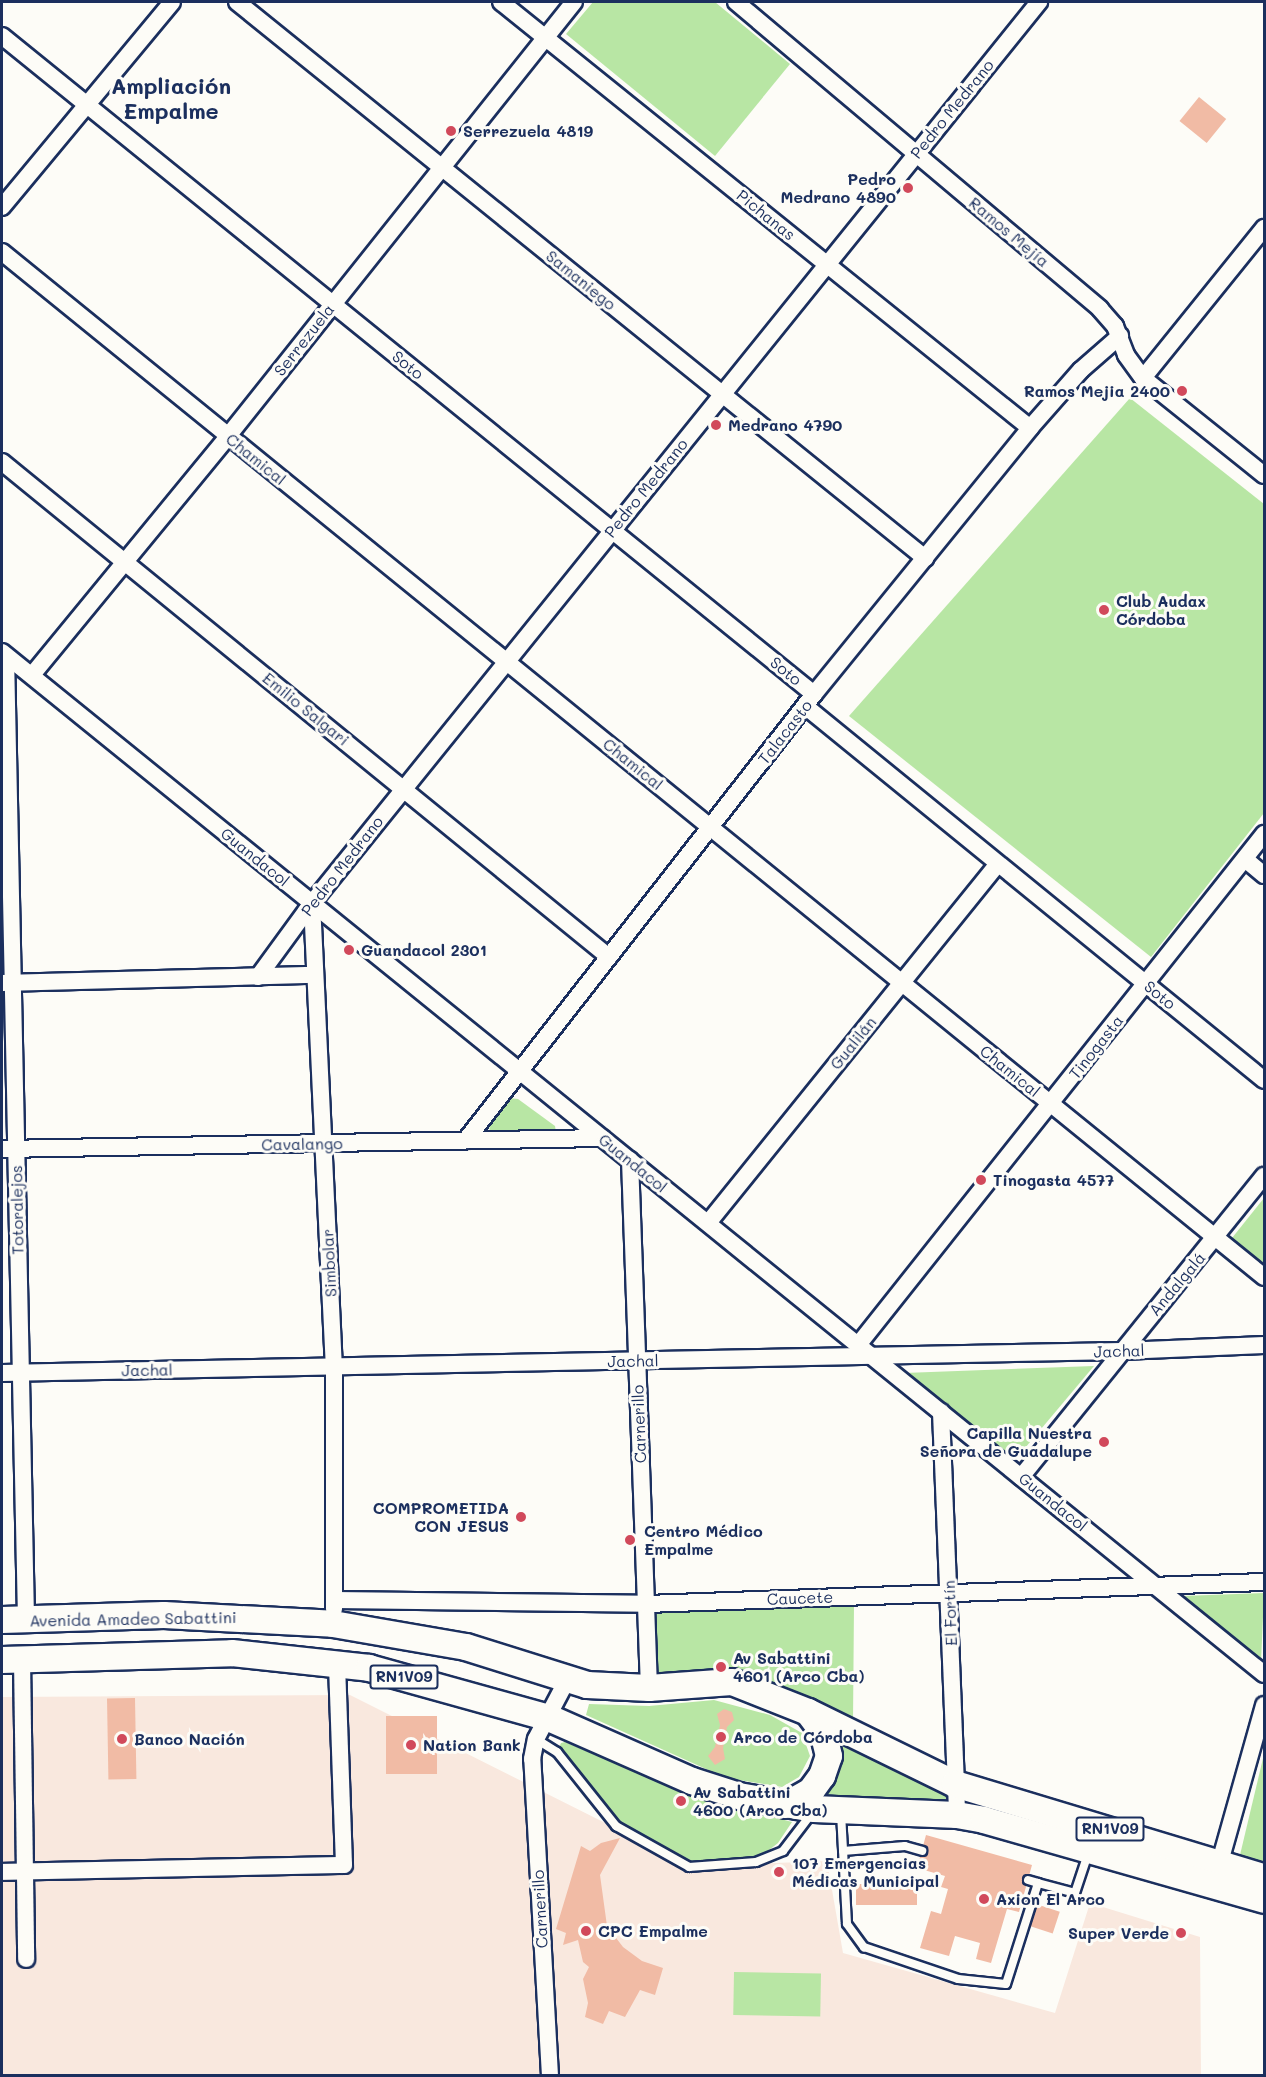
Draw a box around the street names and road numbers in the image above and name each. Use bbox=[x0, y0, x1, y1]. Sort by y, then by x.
street label: Pedro Medrano bbox=[906, 56, 998, 162]
street label: Pichanas bbox=[733, 186, 799, 244]
street label: Ramos Mejía bbox=[965, 193, 1053, 271]
street label: Samaniego bbox=[542, 246, 620, 314]
street label: Serrezuela bbox=[270, 300, 338, 380]
street label: Soto bbox=[388, 347, 428, 383]
street label: Chamical bbox=[222, 429, 290, 489]
street label: Pedro Medrano bbox=[600, 435, 692, 541]
street label: Soto bbox=[766, 653, 806, 689]
street label: Emilio Salgari bbox=[259, 668, 353, 750]
street label: Talacasto bbox=[754, 696, 816, 768]
street label: Chamical bbox=[599, 734, 667, 794]
street label: Pedro Medrano bbox=[297, 812, 387, 920]
street label: Guandacol bbox=[217, 824, 293, 890]
street label: Soto bbox=[1140, 977, 1180, 1013]
street label: Tinogasta bbox=[1065, 1011, 1127, 1083]
street label: Gualilán bbox=[826, 1013, 880, 1073]
street label: Chamical bbox=[976, 1041, 1044, 1101]
street label: Guandacol bbox=[595, 1130, 671, 1196]
street label: Cavalango bbox=[261, 1134, 343, 1154]
street label: Totoralejos bbox=[7, 1165, 27, 1255]
street label: Simbolar bbox=[318, 1228, 340, 1298]
street label: Andalgalá bbox=[1145, 1248, 1209, 1320]
street label: Jachal bbox=[1093, 1341, 1145, 1361]
street label: Jachal bbox=[607, 1351, 659, 1371]
street label: Jachal bbox=[121, 1360, 173, 1380]
street label: Carnerillo bbox=[628, 1384, 650, 1464]
street label: Guandacol bbox=[1015, 1469, 1091, 1535]
street label: El Fortín bbox=[939, 1580, 961, 1646]
street label: Caucete bbox=[766, 1587, 834, 1609]
street label: Avenida Amadeo Sabattini bbox=[29, 1608, 237, 1630]
road number: RN1V09 bbox=[370, 1665, 438, 1689]
road number: RN1V09 bbox=[1076, 1817, 1144, 1841]
street label: Carnerillo bbox=[528, 1869, 552, 1949]

